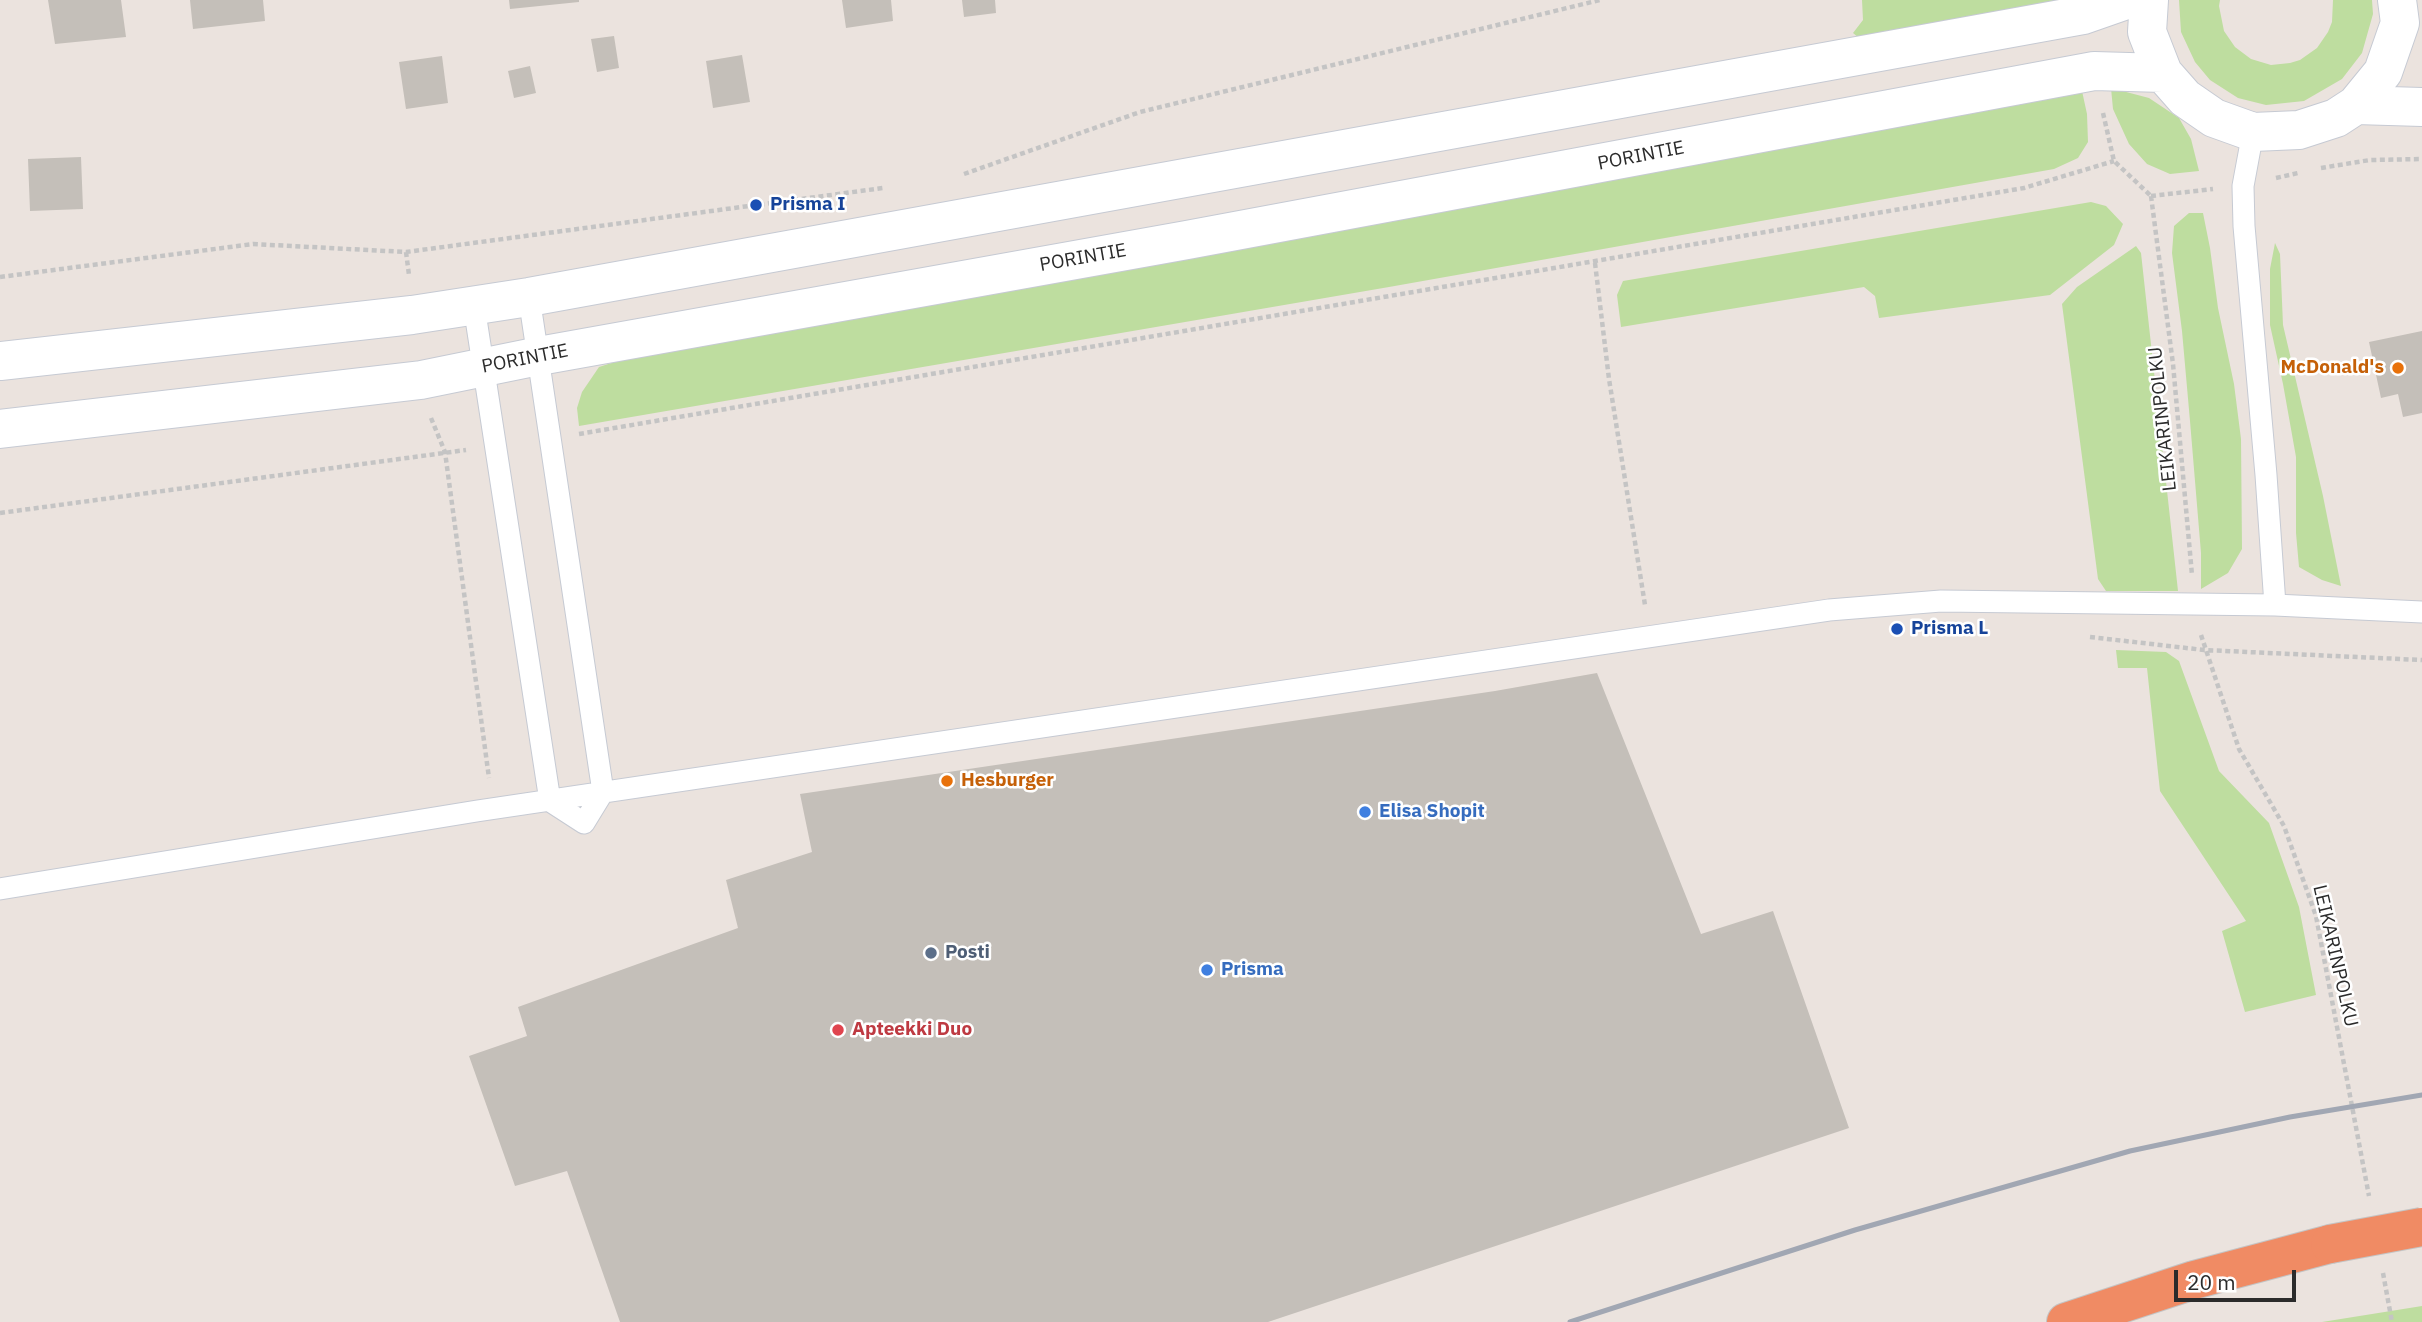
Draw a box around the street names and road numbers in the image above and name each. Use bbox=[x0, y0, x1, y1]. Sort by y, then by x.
street label: PORINTIE bbox=[1596, 136, 1686, 176]
street label: PORINTIE bbox=[1038, 239, 1128, 277]
street label: PORINTIE bbox=[480, 339, 570, 379]
street label: LEIKARINPOLKU bbox=[2144, 346, 2182, 492]
street label: LEIKARINPOLKU bbox=[2308, 883, 2362, 1029]

